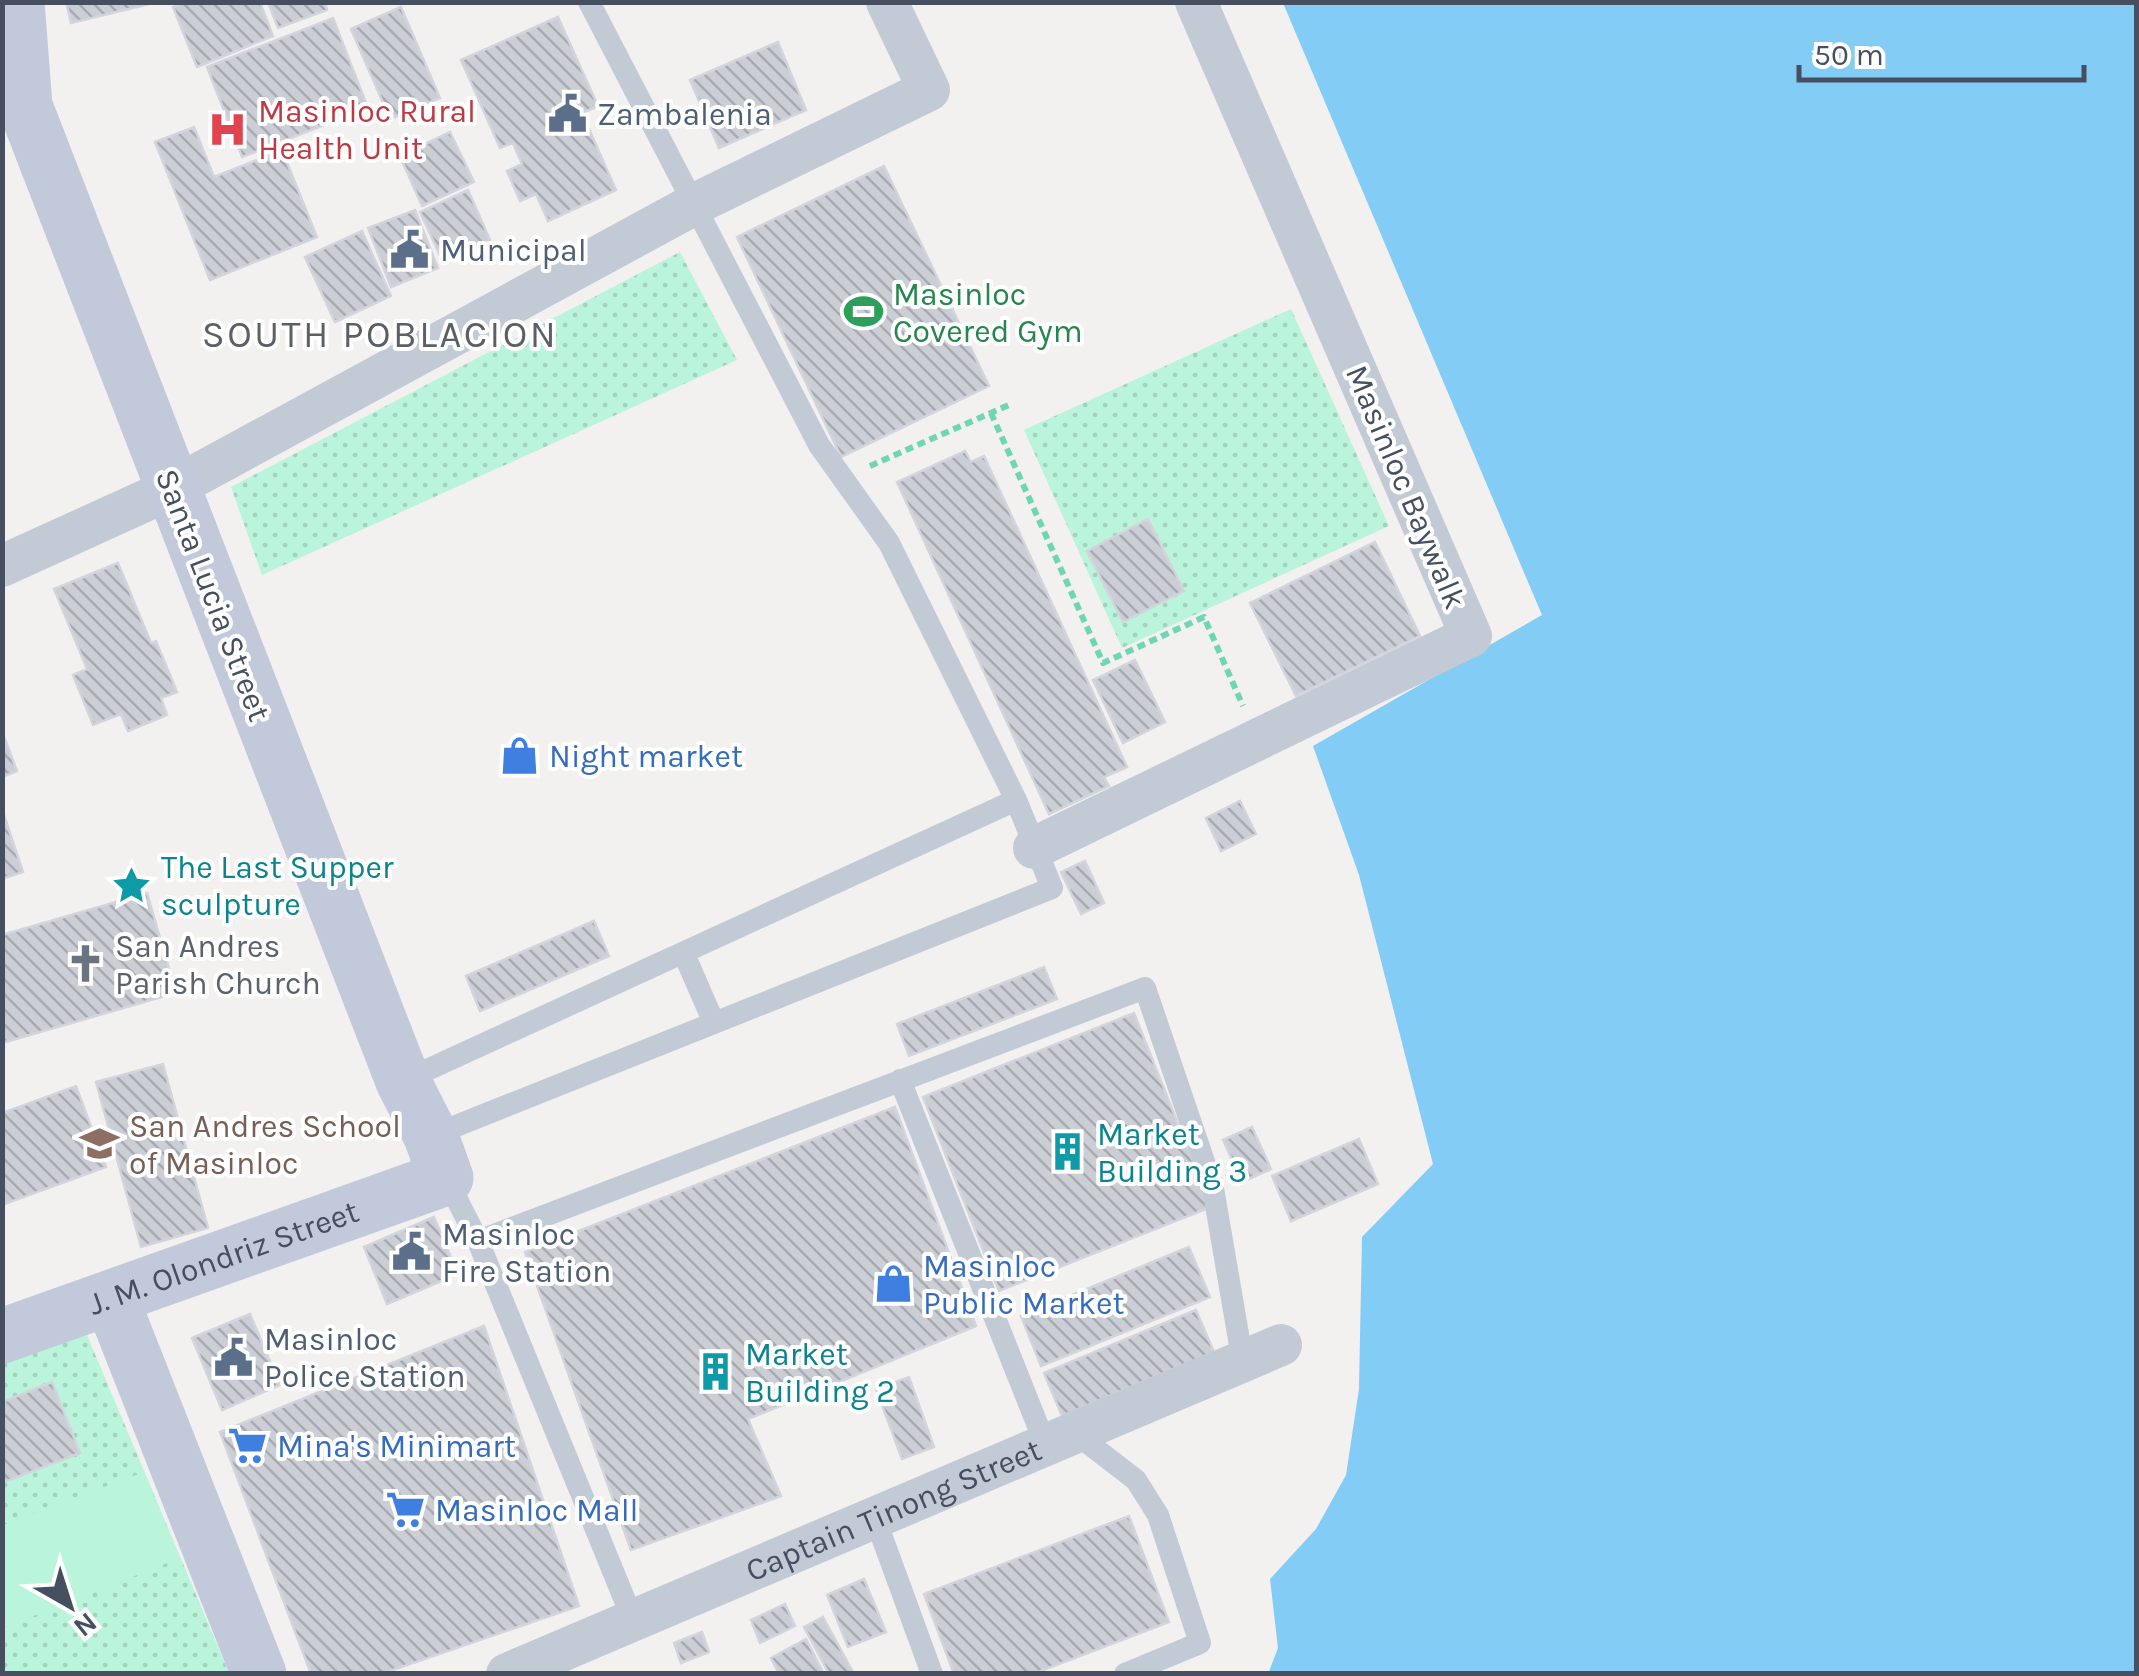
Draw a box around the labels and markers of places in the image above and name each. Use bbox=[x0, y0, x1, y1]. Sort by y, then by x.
place label: Masinloc Rural Health Unit bbox=[258, 93, 476, 167]
public building icon: Zambalenia bbox=[546, 93, 588, 135]
place label: Zambalenia bbox=[597, 96, 772, 133]
hospital icon: Masinloc Rural Health Unit bbox=[207, 108, 249, 150]
public building icon: Municipal bbox=[389, 229, 431, 271]
place label: Municipal bbox=[440, 232, 587, 269]
place label: Masinloc Covered Gym bbox=[893, 276, 1083, 350]
sports icon: Masinloc Covered Gym bbox=[842, 291, 884, 333]
shop icon: Night market bbox=[498, 735, 540, 777]
place label: Night market bbox=[549, 738, 743, 775]
place label: The Last Supper sculpture bbox=[161, 849, 394, 923]
place icon: The Last Supper sculpture bbox=[110, 864, 152, 906]
place label: San Andres Parish Church bbox=[115, 928, 321, 1002]
church icon: San Andres Parish Church bbox=[64, 943, 106, 985]
place label: San Andres School of Masinloc bbox=[129, 1108, 401, 1182]
place label: Market Building 3 bbox=[1097, 1116, 1247, 1190]
school or university icon: San Andres School of Masinloc bbox=[78, 1123, 120, 1165]
building icon: Market Building 3 bbox=[1046, 1131, 1088, 1173]
place label: Masinloc Fire Station bbox=[442, 1216, 611, 1290]
public building icon: Masinloc Fire Station bbox=[391, 1231, 433, 1273]
place label: Masinloc Public Market bbox=[923, 1248, 1124, 1322]
shop icon: Masinloc Public Market bbox=[872, 1263, 914, 1305]
place label: Masinloc Police Station bbox=[264, 1321, 466, 1395]
public building icon: Masinloc Police Station bbox=[213, 1336, 255, 1378]
place label: Market Building 2 bbox=[745, 1336, 895, 1410]
building icon: Market Building 2 bbox=[694, 1351, 736, 1393]
supermarket icon: Mina's Minimart bbox=[226, 1425, 268, 1467]
place label: Mina's Minimart bbox=[277, 1428, 516, 1465]
supermarket icon: Masinloc Mall bbox=[384, 1489, 426, 1531]
place label: Masinloc Mall bbox=[435, 1492, 639, 1529]

